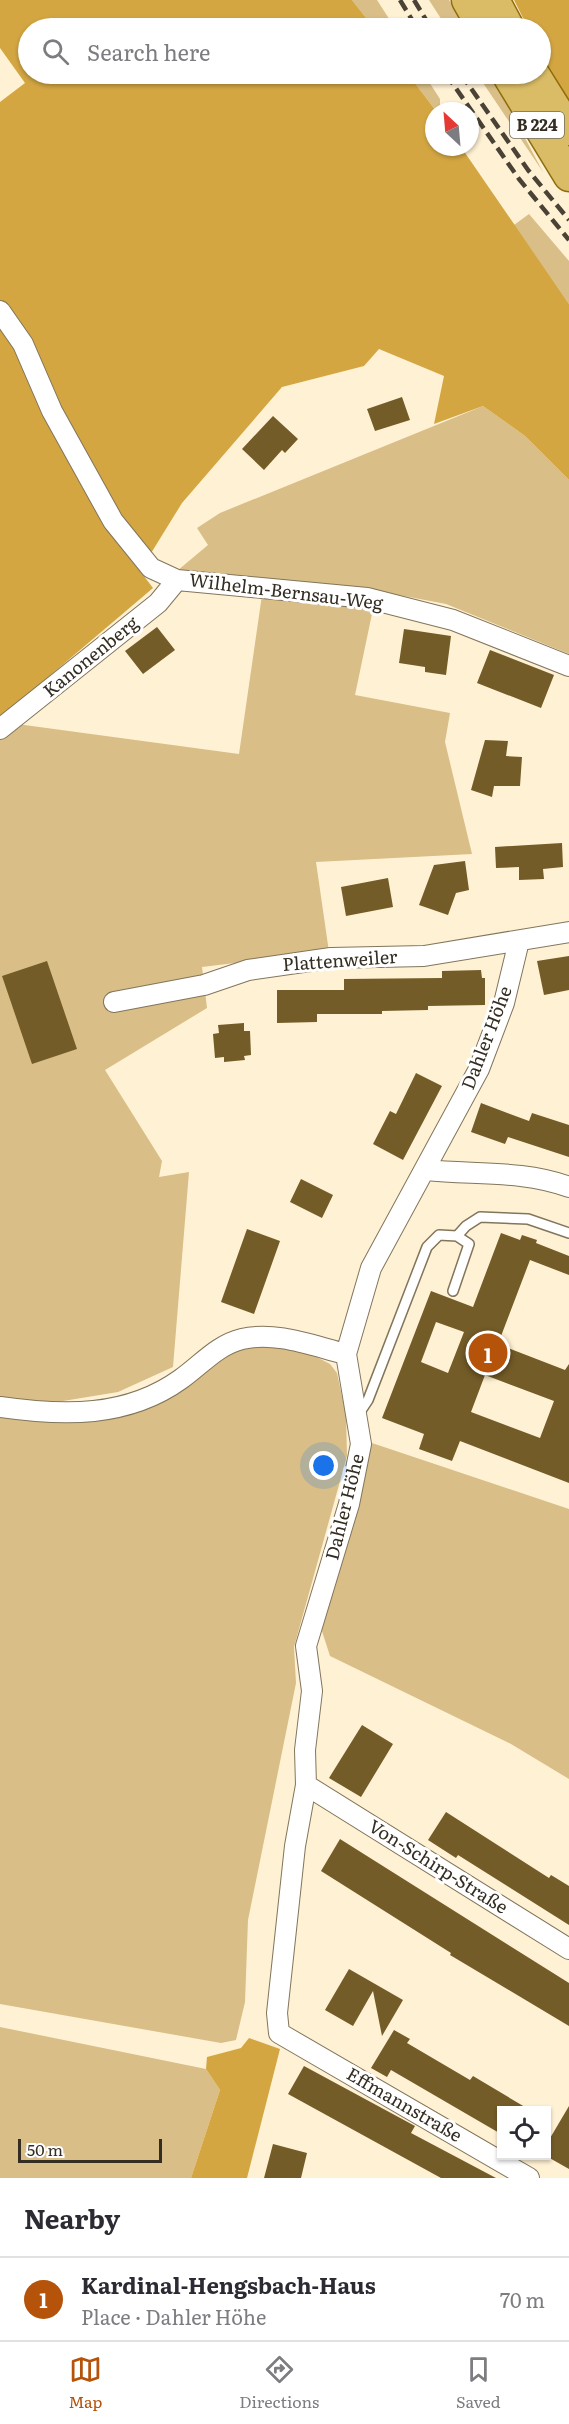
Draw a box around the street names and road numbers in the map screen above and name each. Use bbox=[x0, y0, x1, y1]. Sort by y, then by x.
road number: B 224 bbox=[510, 112, 564, 138]
street label: Wilhelm-Bernsau-Weg bbox=[188, 565, 386, 616]
street label: Kanonenberg bbox=[36, 608, 144, 703]
street label: Plattenweiler bbox=[282, 942, 399, 977]
street label: Dahler Höhe bbox=[453, 982, 518, 1093]
street label: Dahler Höhe bbox=[317, 1451, 370, 1563]
street label: Von-Schirp-Straße bbox=[364, 1812, 514, 1920]
street label: Effmannstraße bbox=[342, 2060, 468, 2148]

